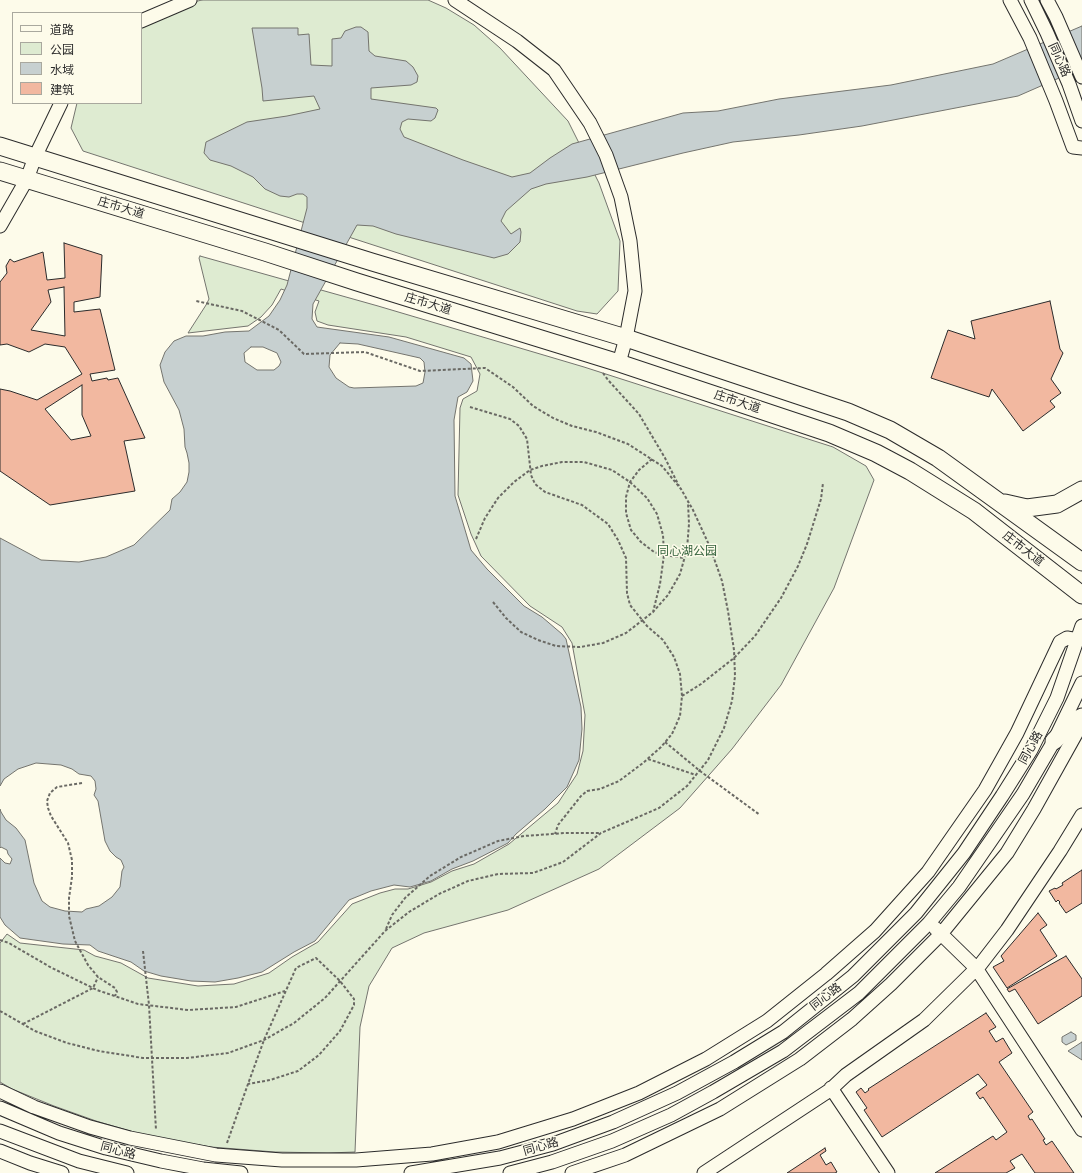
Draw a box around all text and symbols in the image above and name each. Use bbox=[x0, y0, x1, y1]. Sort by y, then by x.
legend bbox=[12, 12, 142, 104]
text: 道路 bbox=[50, 23, 74, 37]
street label: 同心路 bbox=[1045, 41, 1073, 79]
text: 公园 bbox=[50, 43, 74, 57]
text: 水域 bbox=[50, 63, 74, 77]
text: 建筑 bbox=[50, 83, 74, 97]
street label: 庄市大道 bbox=[96, 194, 146, 222]
street label: 庄市大道 bbox=[403, 290, 453, 318]
street label: 庄市大道 bbox=[712, 388, 762, 416]
street label: 庄市大道 bbox=[1000, 529, 1046, 569]
park label: 同心湖公园 bbox=[657, 545, 717, 559]
street label: 同心路 bbox=[1016, 729, 1046, 767]
street label: 同心路 bbox=[807, 980, 845, 1014]
street label: 同心路 bbox=[522, 1135, 560, 1159]
street label: 同心路 bbox=[99, 1139, 137, 1163]

